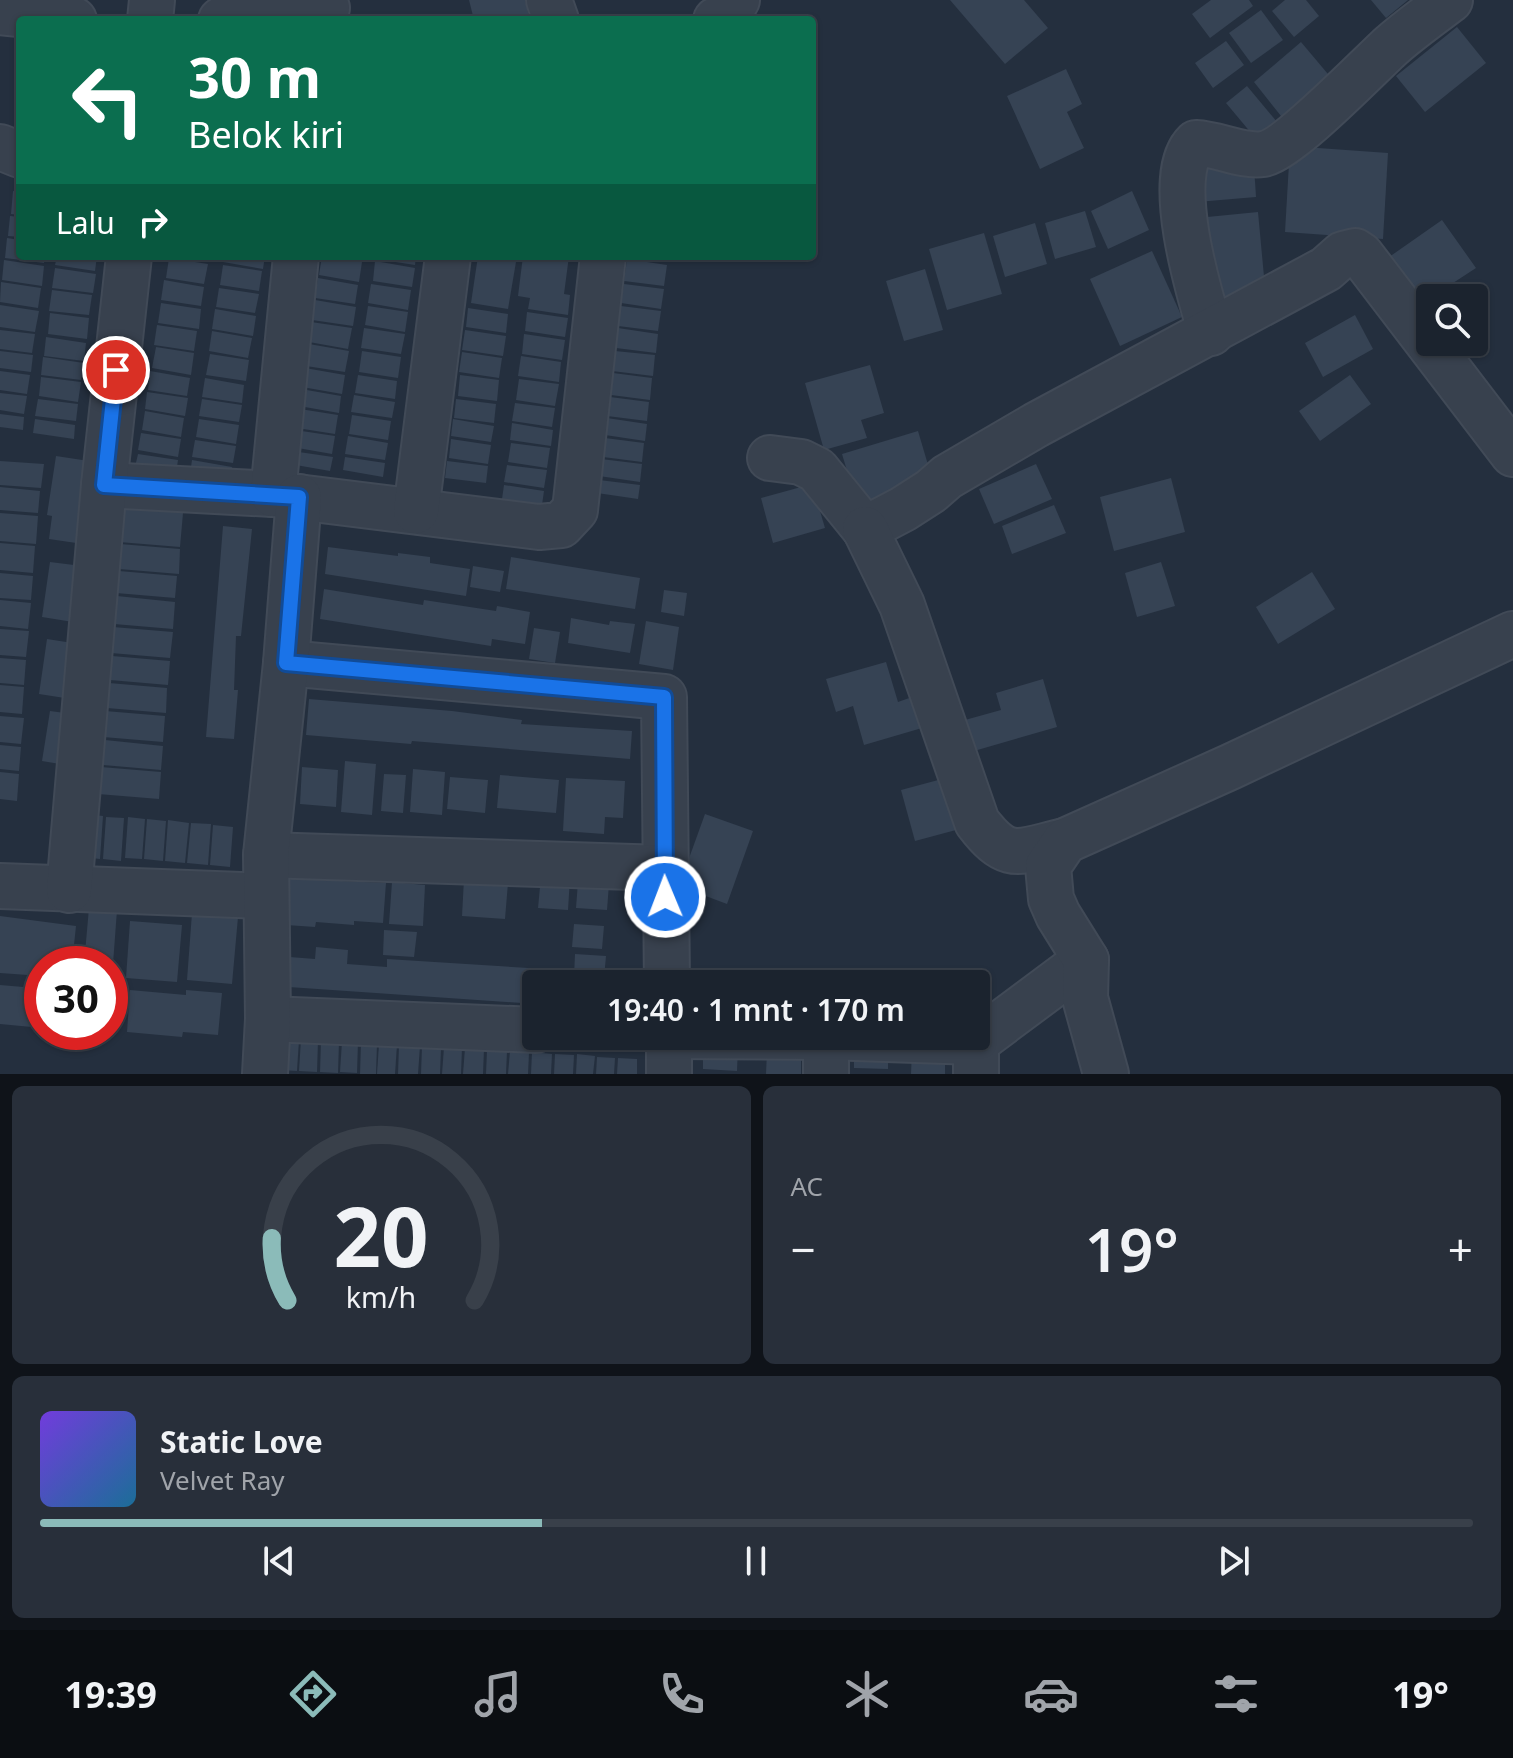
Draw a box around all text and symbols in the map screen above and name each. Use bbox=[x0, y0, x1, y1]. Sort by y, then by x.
text: 30 m bbox=[188, 38, 321, 114]
icon: left bbox=[56, 48, 160, 152]
text: Belok kiri bbox=[188, 110, 344, 159]
icon: right bbox=[131, 200, 175, 244]
text: Lalu bbox=[56, 202, 115, 243]
map controls bbox=[1416, 284, 1488, 356]
button: search bbox=[1416, 284, 1488, 356]
pin bbox=[82, 336, 150, 404]
icon: arrive bbox=[94, 348, 138, 392]
position arrow bbox=[623, 855, 707, 939]
speed limit sign: 30 bbox=[24, 946, 128, 1050]
text: 19:40 · 1 mnt · 170 m bbox=[607, 989, 905, 1030]
text: AC bbox=[791, 1168, 823, 1204]
text: 20 bbox=[334, 1178, 429, 1291]
text: 19° bbox=[1085, 1208, 1179, 1290]
text: − bbox=[791, 1219, 816, 1279]
text: + bbox=[1448, 1219, 1473, 1279]
text: km/h bbox=[346, 1277, 416, 1316]
text: Static Love bbox=[160, 1421, 323, 1462]
text: Velvet Ray bbox=[160, 1462, 285, 1498]
icon: previous bbox=[257, 1539, 301, 1583]
icon: pause bbox=[734, 1539, 778, 1583]
icon: next bbox=[1212, 1539, 1256, 1583]
icon: directions bbox=[285, 1666, 341, 1722]
icon: music bbox=[470, 1666, 526, 1722]
icon: phone bbox=[654, 1666, 710, 1722]
icon: climate bbox=[839, 1666, 895, 1722]
icon: car bbox=[1023, 1666, 1079, 1722]
icon: filters bbox=[1208, 1666, 1264, 1722]
text: 19:39 bbox=[64, 1670, 157, 1719]
text: 19° bbox=[1392, 1670, 1449, 1719]

